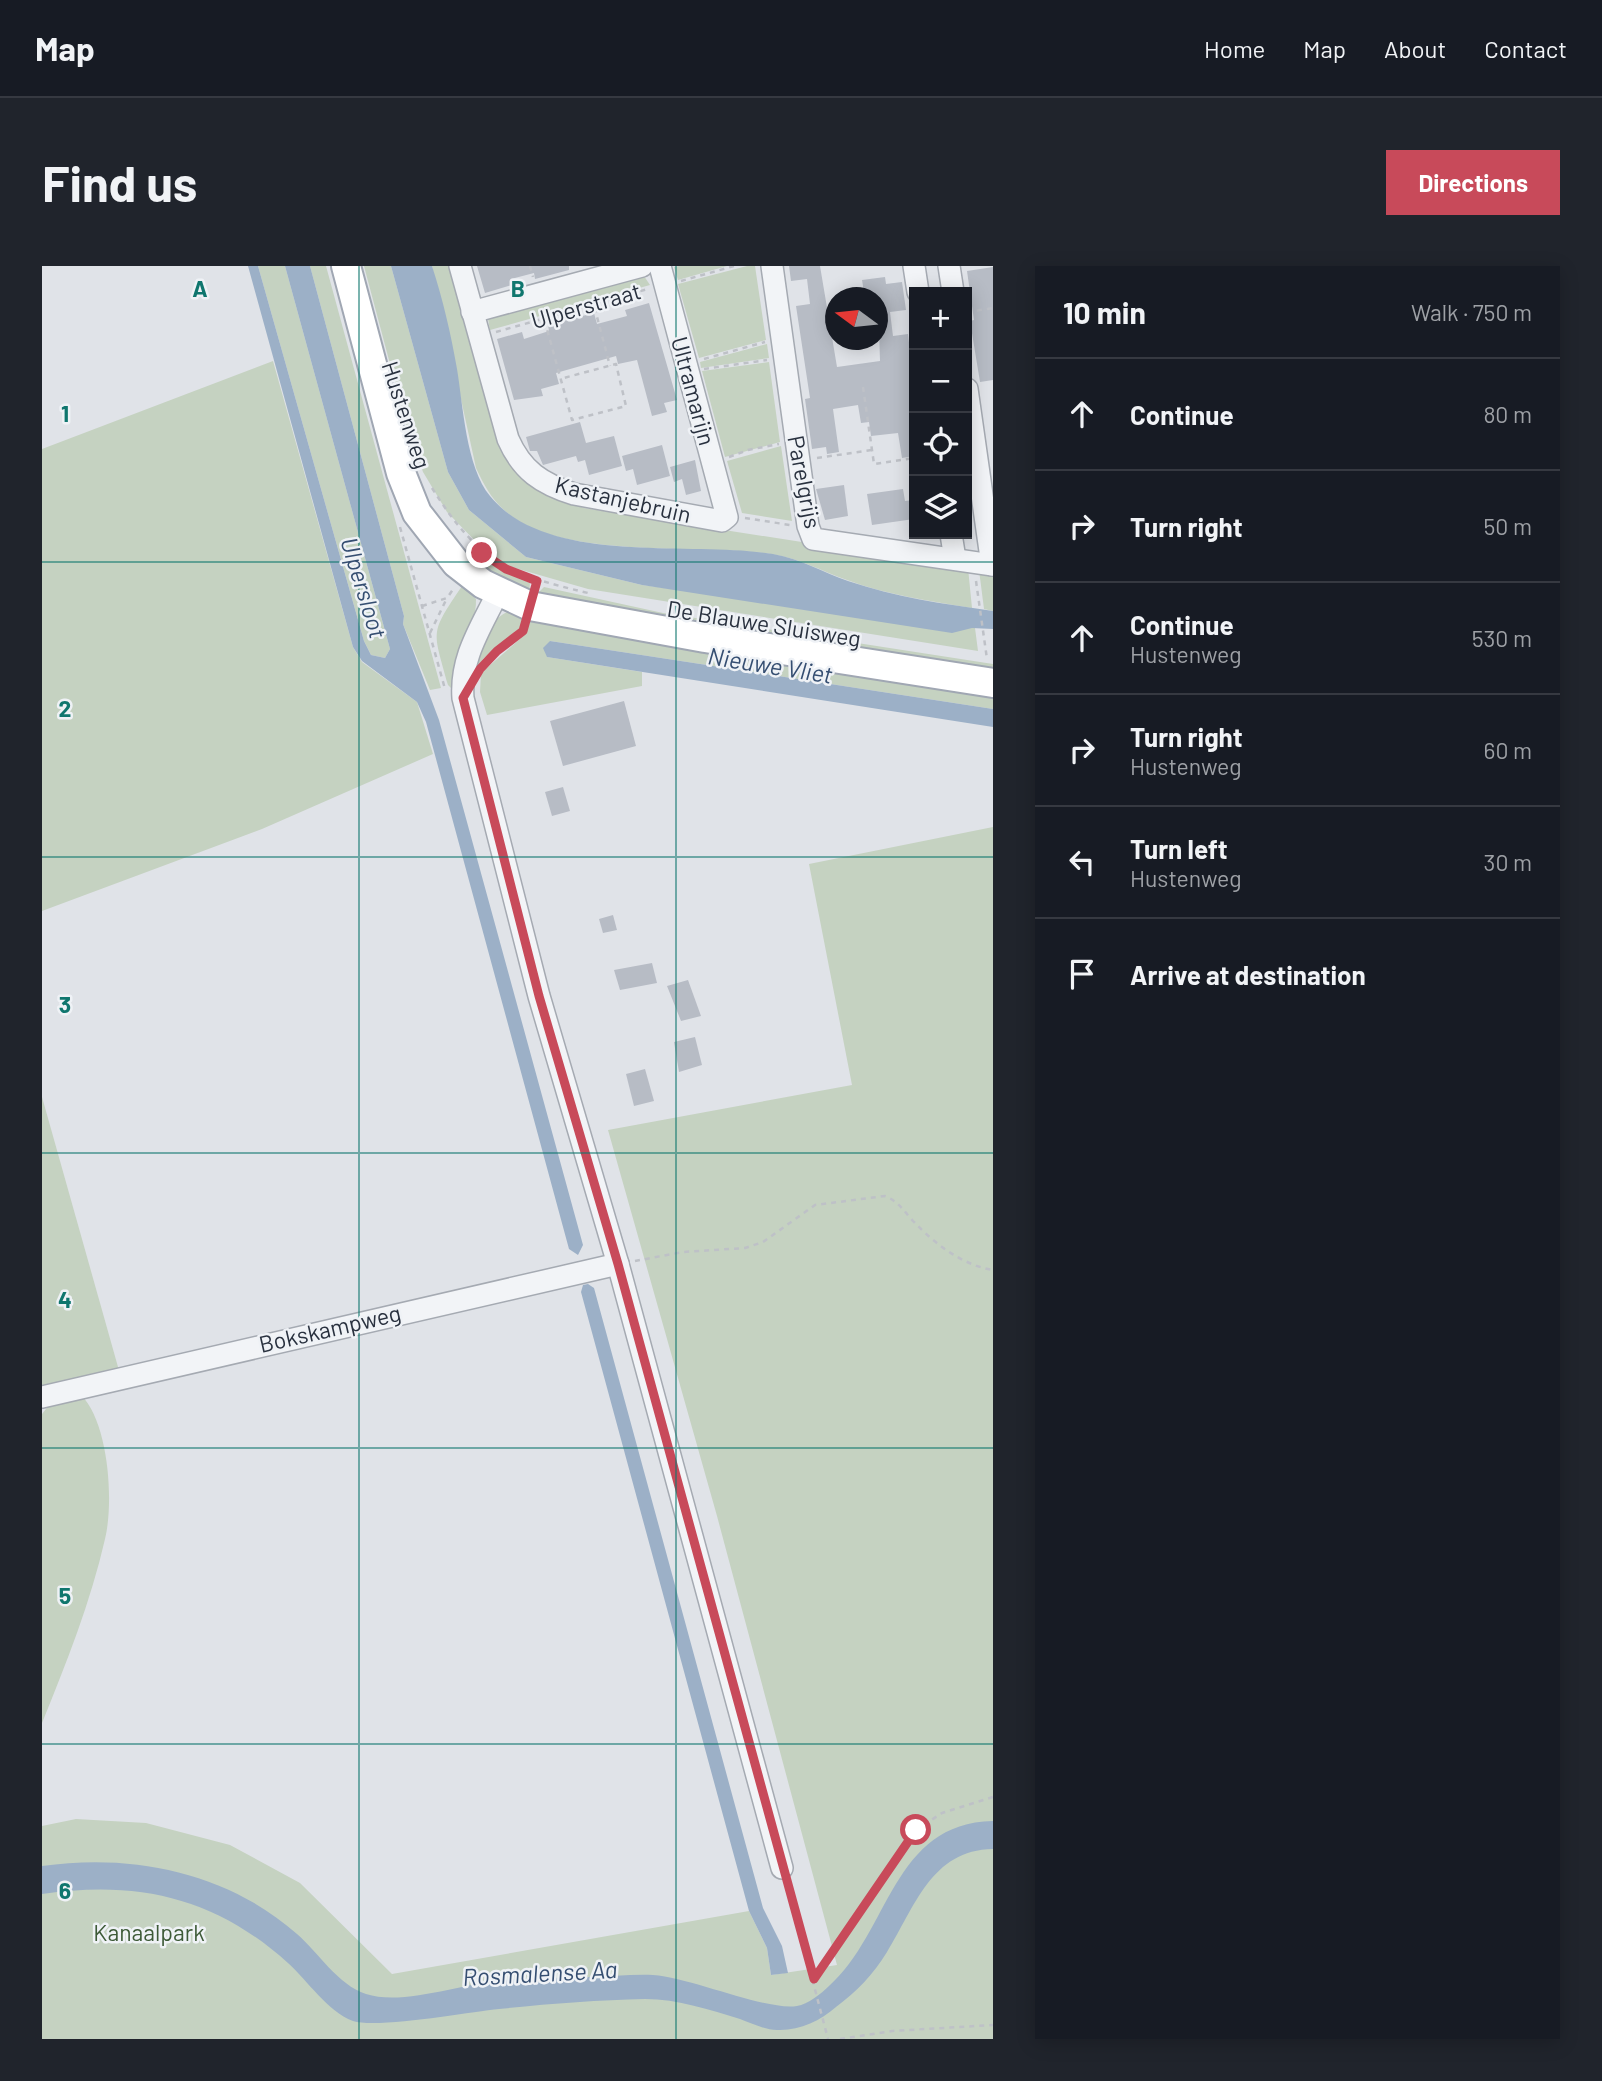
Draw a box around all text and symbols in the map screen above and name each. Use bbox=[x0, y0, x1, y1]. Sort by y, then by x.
text: Map bbox=[35, 28, 95, 68]
text: Home bbox=[1204, 34, 1265, 63]
text: Map bbox=[1303, 34, 1346, 63]
text: About bbox=[1384, 34, 1446, 63]
text: Contact bbox=[1484, 34, 1567, 63]
button: Directions bbox=[1386, 150, 1560, 215]
text: Find us bbox=[42, 153, 197, 212]
text: A bbox=[192, 274, 208, 302]
text: B bbox=[511, 274, 525, 302]
street label: Ulperstraat bbox=[528, 276, 644, 334]
north arrow bbox=[825, 287, 888, 350]
map controls bbox=[909, 287, 972, 539]
button: + bbox=[909, 287, 972, 350]
text: 10 min bbox=[1063, 294, 1146, 330]
text: Walk · 750 m bbox=[1411, 298, 1532, 326]
street label: Ultramarijn bbox=[666, 333, 722, 448]
button: − bbox=[909, 350, 972, 413]
street label: Hustenweg bbox=[376, 357, 438, 472]
icon: ahead bbox=[1063, 395, 1101, 433]
text: 1 bbox=[61, 399, 69, 427]
text: Continue bbox=[1130, 399, 1234, 430]
text: 80 m bbox=[1483, 400, 1532, 428]
button: locate bbox=[909, 413, 972, 476]
street label: Parelgrijs bbox=[782, 433, 828, 531]
street label: Kastanjebruin bbox=[552, 470, 694, 528]
button: layers bbox=[909, 476, 972, 539]
icon: right bbox=[1063, 507, 1101, 545]
text: Turn right bbox=[1130, 511, 1243, 542]
text: 50 m bbox=[1484, 512, 1532, 540]
water label: Ulpersloot bbox=[335, 533, 394, 642]
route end bbox=[466, 537, 497, 568]
street label: De Blauwe Sluisweg bbox=[665, 594, 863, 652]
text: Continue bbox=[1130, 609, 1234, 640]
icon: ahead bbox=[1063, 619, 1101, 657]
text: 530 m bbox=[1472, 624, 1532, 652]
water label: Nieuwe Vliet bbox=[706, 640, 835, 689]
text: Hustenweg bbox=[1130, 640, 1242, 668]
text: 2 bbox=[59, 694, 71, 722]
text: Turn right bbox=[1130, 721, 1243, 752]
icon: right bbox=[1063, 731, 1101, 769]
text: 60 m bbox=[1484, 736, 1532, 764]
text: Hustenweg bbox=[1130, 752, 1242, 780]
text: Turn left bbox=[1130, 833, 1228, 864]
icon: left bbox=[1063, 843, 1101, 881]
text: 30 m bbox=[1484, 848, 1532, 876]
text: Hustenweg bbox=[1130, 864, 1242, 892]
icon: arrive bbox=[1063, 955, 1101, 993]
text: Arrive at destination bbox=[1130, 959, 1366, 990]
text: 3 bbox=[59, 990, 71, 1018]
text: 4 bbox=[58, 1285, 72, 1313]
street label: Bokskampweg bbox=[256, 1298, 403, 1358]
text: 5 bbox=[59, 1581, 71, 1609]
route start bbox=[900, 1814, 931, 1845]
text: 6 bbox=[59, 1876, 71, 1904]
park label: Kanaalpark bbox=[93, 1918, 205, 1946]
water label: Rosmalense Aa bbox=[462, 1954, 618, 1991]

